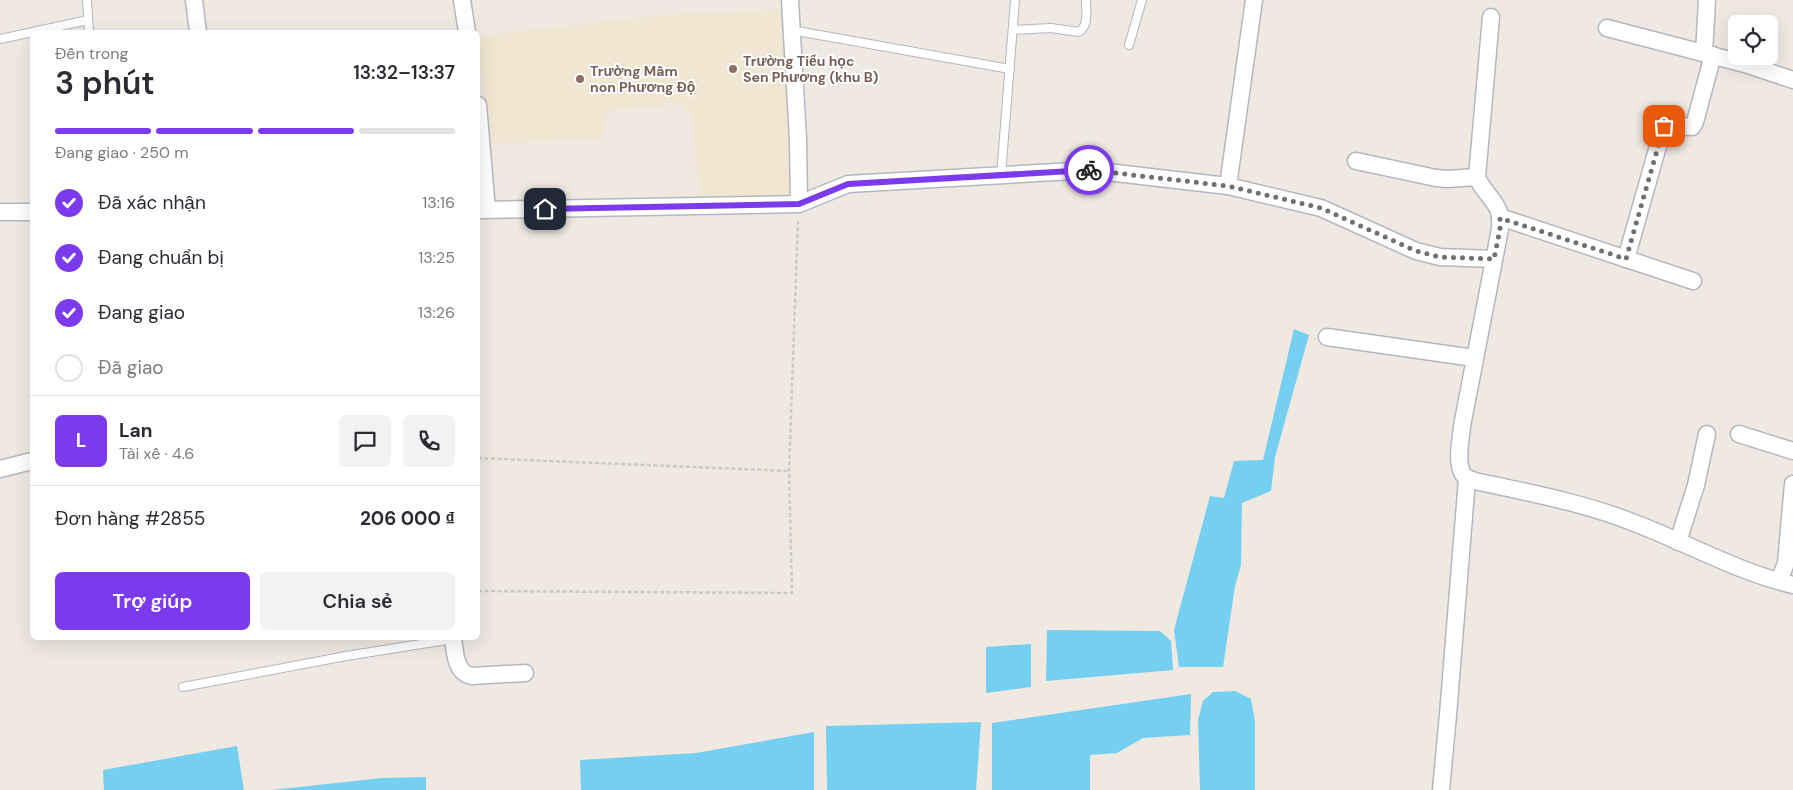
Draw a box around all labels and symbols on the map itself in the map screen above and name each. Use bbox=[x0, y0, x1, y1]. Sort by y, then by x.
place label: Trường Tiểu học Sen Phương (khu B) bbox=[743, 52, 879, 86]
place label: Trường Mầm non Phương Độ bbox=[590, 62, 695, 96]
marker: Trường Tiểu học Sen Phương (khu B) bbox=[727, 63, 739, 75]
marker: Trường Mầm non Phương Độ bbox=[574, 73, 586, 85]
pin bbox=[1643, 105, 1685, 147]
courier bbox=[1064, 145, 1114, 195]
pin bbox=[524, 188, 566, 230]

